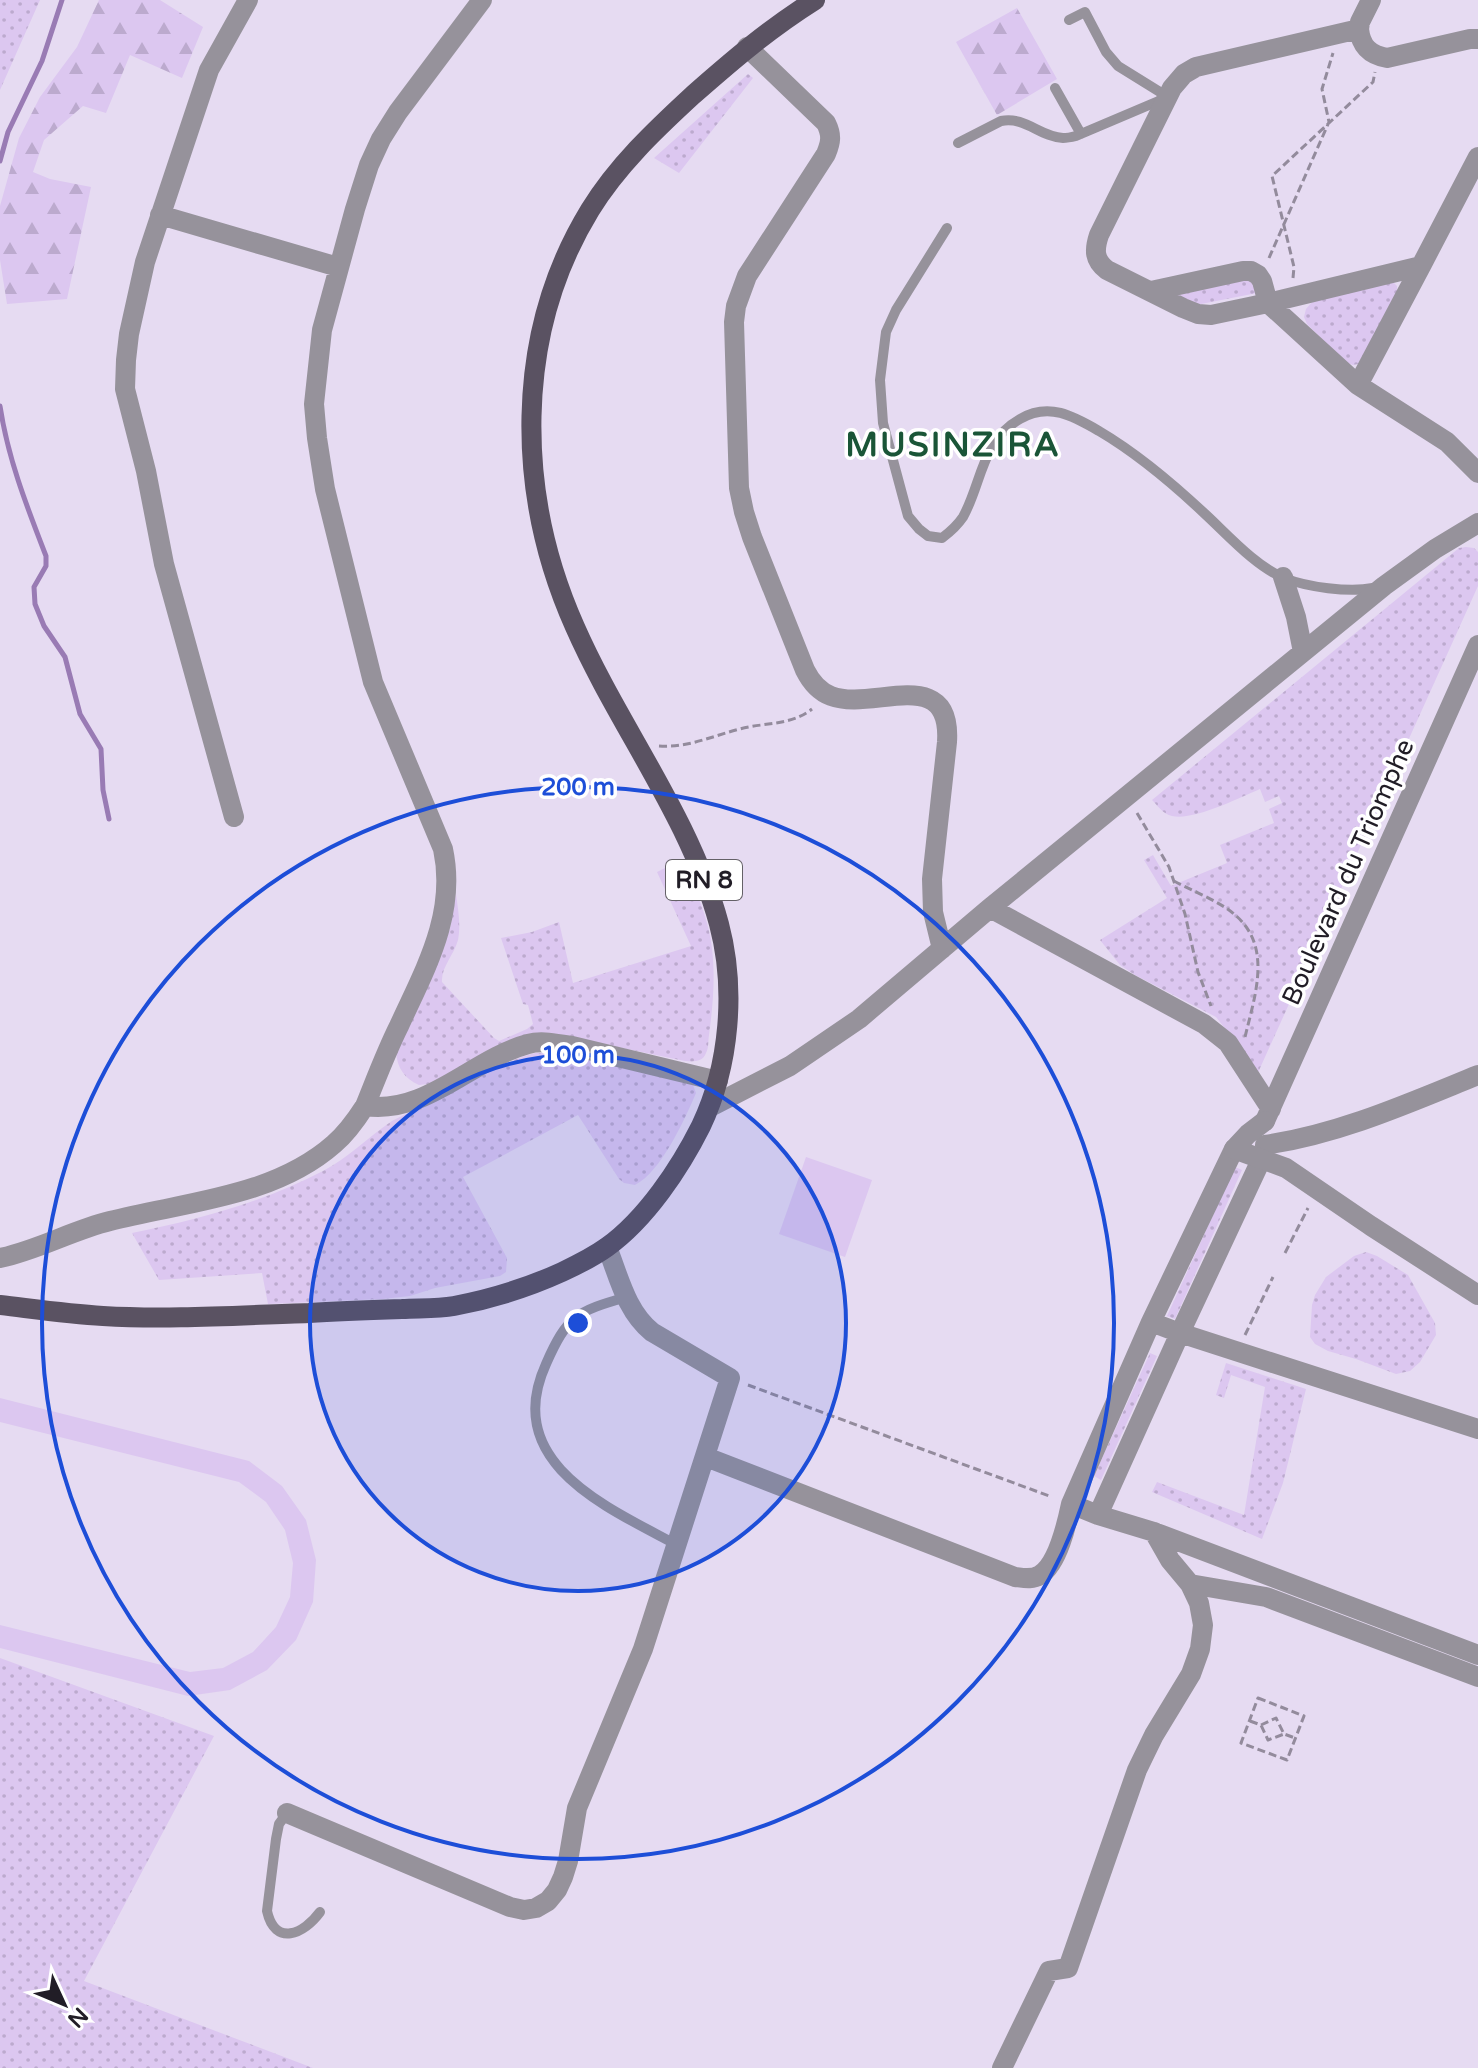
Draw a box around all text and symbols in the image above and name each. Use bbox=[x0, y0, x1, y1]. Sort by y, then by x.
district label: MUSINZIRA bbox=[845, 425, 1061, 466]
street label: Boulevard du Triomphe bbox=[1275, 734, 1421, 1010]
text: 200 m bbox=[541, 773, 615, 802]
road number: RN 8 bbox=[666, 860, 742, 900]
text: 100 m bbox=[541, 1041, 615, 1070]
centre of rings bbox=[564, 1309, 592, 1337]
north arrow bbox=[24, 1964, 104, 2044]
text: N bbox=[62, 2002, 93, 2033]

